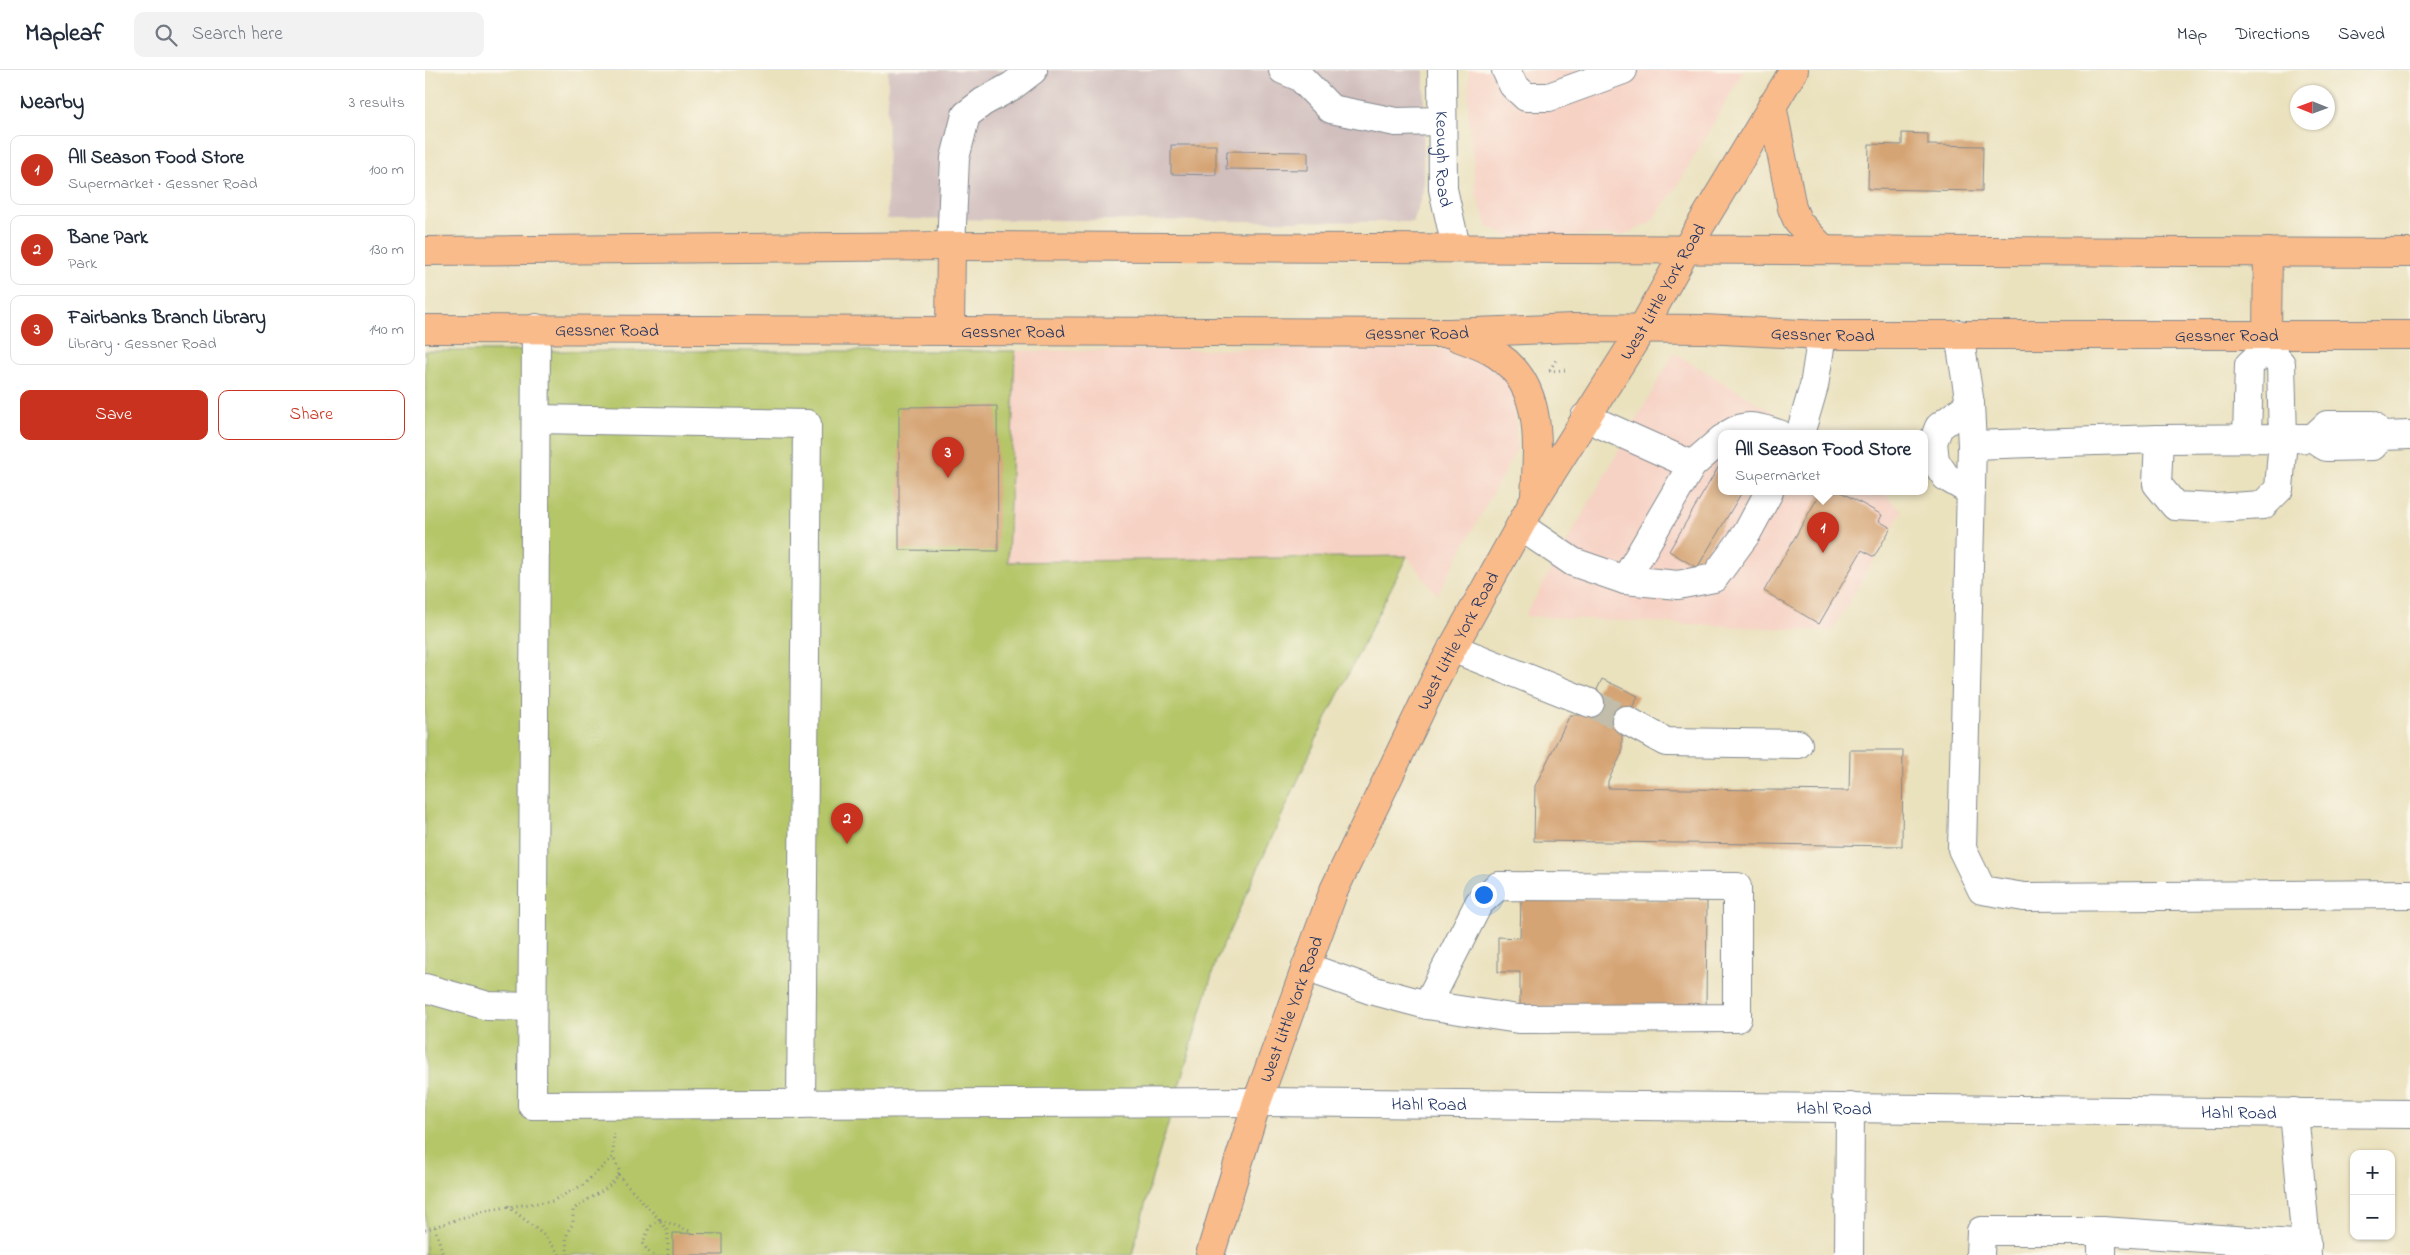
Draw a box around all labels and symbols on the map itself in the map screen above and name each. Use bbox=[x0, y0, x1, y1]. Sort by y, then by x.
north arrow bbox=[2290, 85, 2335, 130]
street label: Keough Road bbox=[1427, 111, 1458, 210]
street label: West Little York Road bbox=[1614, 219, 1714, 366]
street label: Gessner Road bbox=[555, 319, 659, 345]
street label: Gessner Road bbox=[961, 320, 1065, 346]
street label: Gessner Road bbox=[1365, 321, 1470, 348]
street label: Gessner Road bbox=[1770, 321, 1875, 350]
street label: Gessner Road bbox=[2175, 324, 2279, 350]
pin: 3 bbox=[932, 437, 964, 478]
pin: 1 bbox=[1807, 512, 1839, 553]
street label: West Little York Road bbox=[1412, 568, 1507, 715]
pin: 2 bbox=[831, 803, 863, 844]
your location bbox=[1471, 882, 1497, 908]
street label: West Little York Road bbox=[1254, 933, 1331, 1086]
street label: Hahl Road bbox=[1391, 1092, 1467, 1119]
street label: Hahl Road bbox=[1796, 1097, 1872, 1123]
street label: Hahl Road bbox=[2201, 1101, 2277, 1128]

